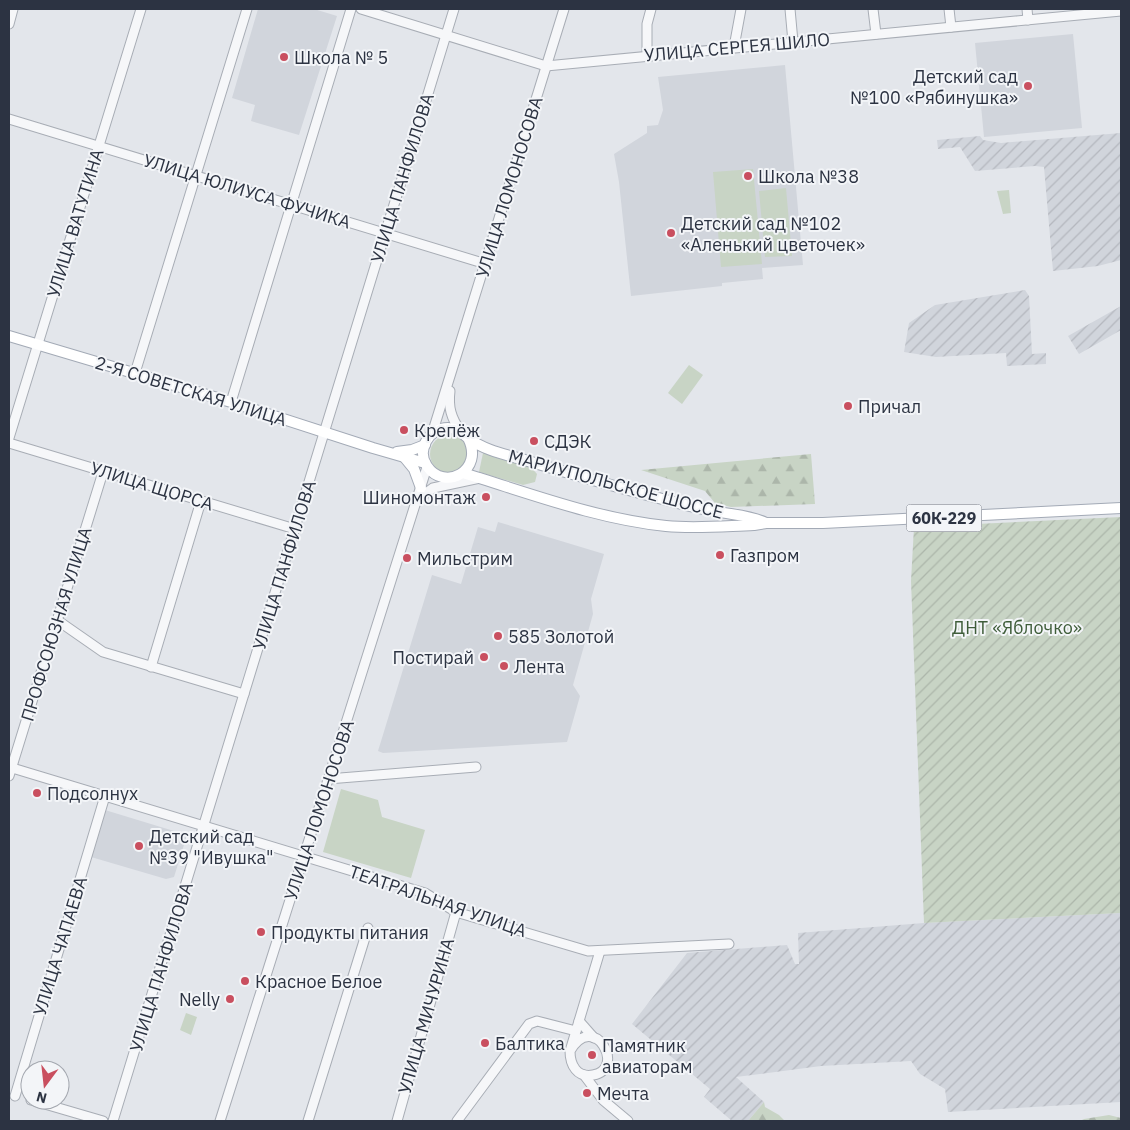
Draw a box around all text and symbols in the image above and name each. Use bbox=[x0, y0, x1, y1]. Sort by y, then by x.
street label: УЛИЦА СЕРГЕЯ ШИЛО bbox=[643, 27, 831, 67]
place label: Школа № 5 bbox=[294, 46, 388, 69]
marker: Школа № 5 bbox=[278, 51, 290, 63]
place label: Детский сад №100 «Рябинушка» bbox=[850, 65, 1018, 109]
marker: Детский сад №100 «Рябинушка» bbox=[1022, 80, 1034, 92]
street label: УЛИЦА ПАНФИЛОВА bbox=[365, 90, 439, 266]
street label: УЛИЦА ЛОМОНОСОВА bbox=[470, 93, 548, 280]
street label: УЛИЦА ВАТУТИНА bbox=[41, 145, 109, 300]
street label: УЛИЦА ЮЛИУСА ФУЧИКА bbox=[140, 148, 354, 234]
place label: Школа №38 bbox=[758, 165, 859, 188]
marker: Школа №38 bbox=[742, 170, 754, 182]
place label: Детский сад №102 «Аленький цветочек» bbox=[681, 212, 865, 256]
marker: Детский сад №102 «Аленький цветочек» bbox=[665, 227, 677, 239]
street label: 2-Я СОВЕТСКАЯ УЛИЦА bbox=[92, 351, 290, 431]
place label: Причал bbox=[858, 395, 921, 418]
marker: Причал bbox=[842, 400, 854, 412]
place label: Крепёж bbox=[414, 419, 480, 442]
marker: Крепёж bbox=[398, 424, 410, 436]
place label: СДЭК bbox=[544, 430, 592, 453]
marker: СДЭК bbox=[528, 435, 540, 447]
street label: МАРИУПОЛЬСКОЕ ШОССЕ bbox=[506, 444, 726, 524]
street label: УЛИЦА ЩОРСА bbox=[88, 456, 217, 516]
street label: УЛИЦА ПАНФИЛОВА bbox=[247, 477, 321, 653]
place label: Шиномонтаж bbox=[363, 486, 476, 509]
marker: Шиномонтаж bbox=[480, 491, 492, 503]
road number: 60К-229 bbox=[906, 504, 982, 532]
street label: ПРОФСОЮЗНАЯ УЛИЦА bbox=[15, 524, 97, 724]
place label: Газпром bbox=[730, 544, 799, 567]
place label: Мильстрим bbox=[417, 547, 513, 570]
marker: Газпром bbox=[714, 549, 726, 561]
marker: Мильстрим bbox=[401, 552, 413, 564]
park label: ДНТ «Яблочко» bbox=[952, 616, 1082, 639]
place label: 585 Золотой bbox=[508, 625, 614, 648]
marker: 585 Золотой bbox=[492, 630, 504, 642]
place label: Постирай bbox=[393, 646, 474, 669]
marker: Постирай bbox=[478, 651, 490, 663]
place label: Лента bbox=[514, 655, 565, 678]
marker: Лента bbox=[498, 660, 510, 672]
street label: УЛИЦА ЛОМОНОСОВА bbox=[279, 716, 359, 903]
place label: Подсолнух bbox=[47, 782, 138, 805]
marker: Подсолнух bbox=[31, 787, 43, 799]
place label: Детский сад №39 "Ивушка" bbox=[149, 825, 273, 869]
marker: Детский сад №39 "Ивушка" bbox=[133, 840, 145, 852]
street label: ТЕАТРАЛЬНАЯ УЛИЦА bbox=[346, 860, 530, 942]
street label: УЛИЦА ЧАПАЕВА bbox=[28, 873, 92, 1018]
street label: УЛИЦА ПАНФИЛОВА bbox=[124, 879, 198, 1055]
place label: Продукты питания bbox=[271, 921, 429, 944]
marker: Продукты питания bbox=[255, 926, 267, 938]
street label: УЛИЦА МИЧУРИНА bbox=[393, 935, 459, 1097]
place label: Красное Белое bbox=[255, 970, 382, 993]
marker: Красное Белое bbox=[239, 975, 251, 987]
place label: Nelly bbox=[179, 988, 220, 1011]
marker: Nelly bbox=[224, 993, 236, 1005]
place label: Балтика bbox=[495, 1032, 565, 1055]
place label: Памятник авиаторам bbox=[602, 1034, 692, 1078]
marker: Балтика bbox=[479, 1037, 491, 1049]
marker: Памятник авиаторам bbox=[586, 1049, 598, 1061]
north arrow bbox=[20, 1060, 70, 1110]
place label: Мечта bbox=[597, 1082, 649, 1105]
marker: Мечта bbox=[581, 1087, 593, 1099]
text: N bbox=[34, 1088, 49, 1108]

